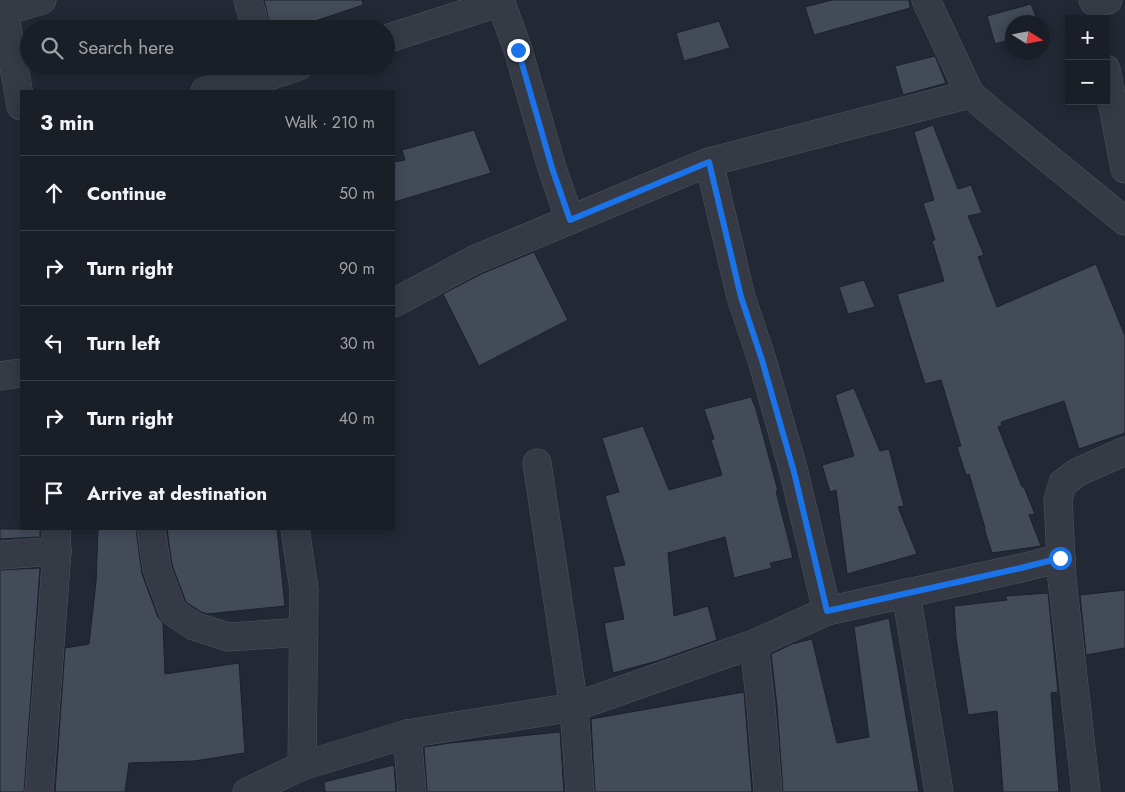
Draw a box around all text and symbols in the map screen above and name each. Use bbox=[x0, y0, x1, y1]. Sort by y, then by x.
north arrow bbox=[1005, 15, 1050, 60]
map controls bbox=[1065, 15, 1110, 105]
button: + bbox=[1065, 15, 1110, 60]
search box bbox=[20, 20, 395, 75]
icon: search bbox=[38, 34, 66, 62]
text: Search here bbox=[78, 34, 174, 61]
route end bbox=[507, 39, 530, 62]
button: − bbox=[1065, 60, 1110, 105]
text: 3 min bbox=[40, 108, 94, 138]
text: Walk · 210 m bbox=[285, 111, 375, 134]
icon: ahead bbox=[40, 179, 68, 207]
text: Continue bbox=[87, 180, 166, 207]
text: 50 m bbox=[339, 182, 375, 205]
icon: right bbox=[40, 254, 68, 282]
text: Turn right bbox=[87, 255, 173, 282]
text: 90 m bbox=[339, 257, 375, 280]
icon: left bbox=[40, 329, 68, 357]
text: Turn left bbox=[87, 330, 160, 357]
text: 30 m bbox=[339, 332, 375, 355]
icon: right bbox=[40, 404, 68, 432]
text: Turn right bbox=[87, 405, 173, 432]
text: 40 m bbox=[339, 407, 375, 430]
icon: arrive bbox=[40, 479, 68, 507]
text: Arrive at destination bbox=[87, 480, 267, 507]
route start bbox=[1049, 547, 1072, 570]

